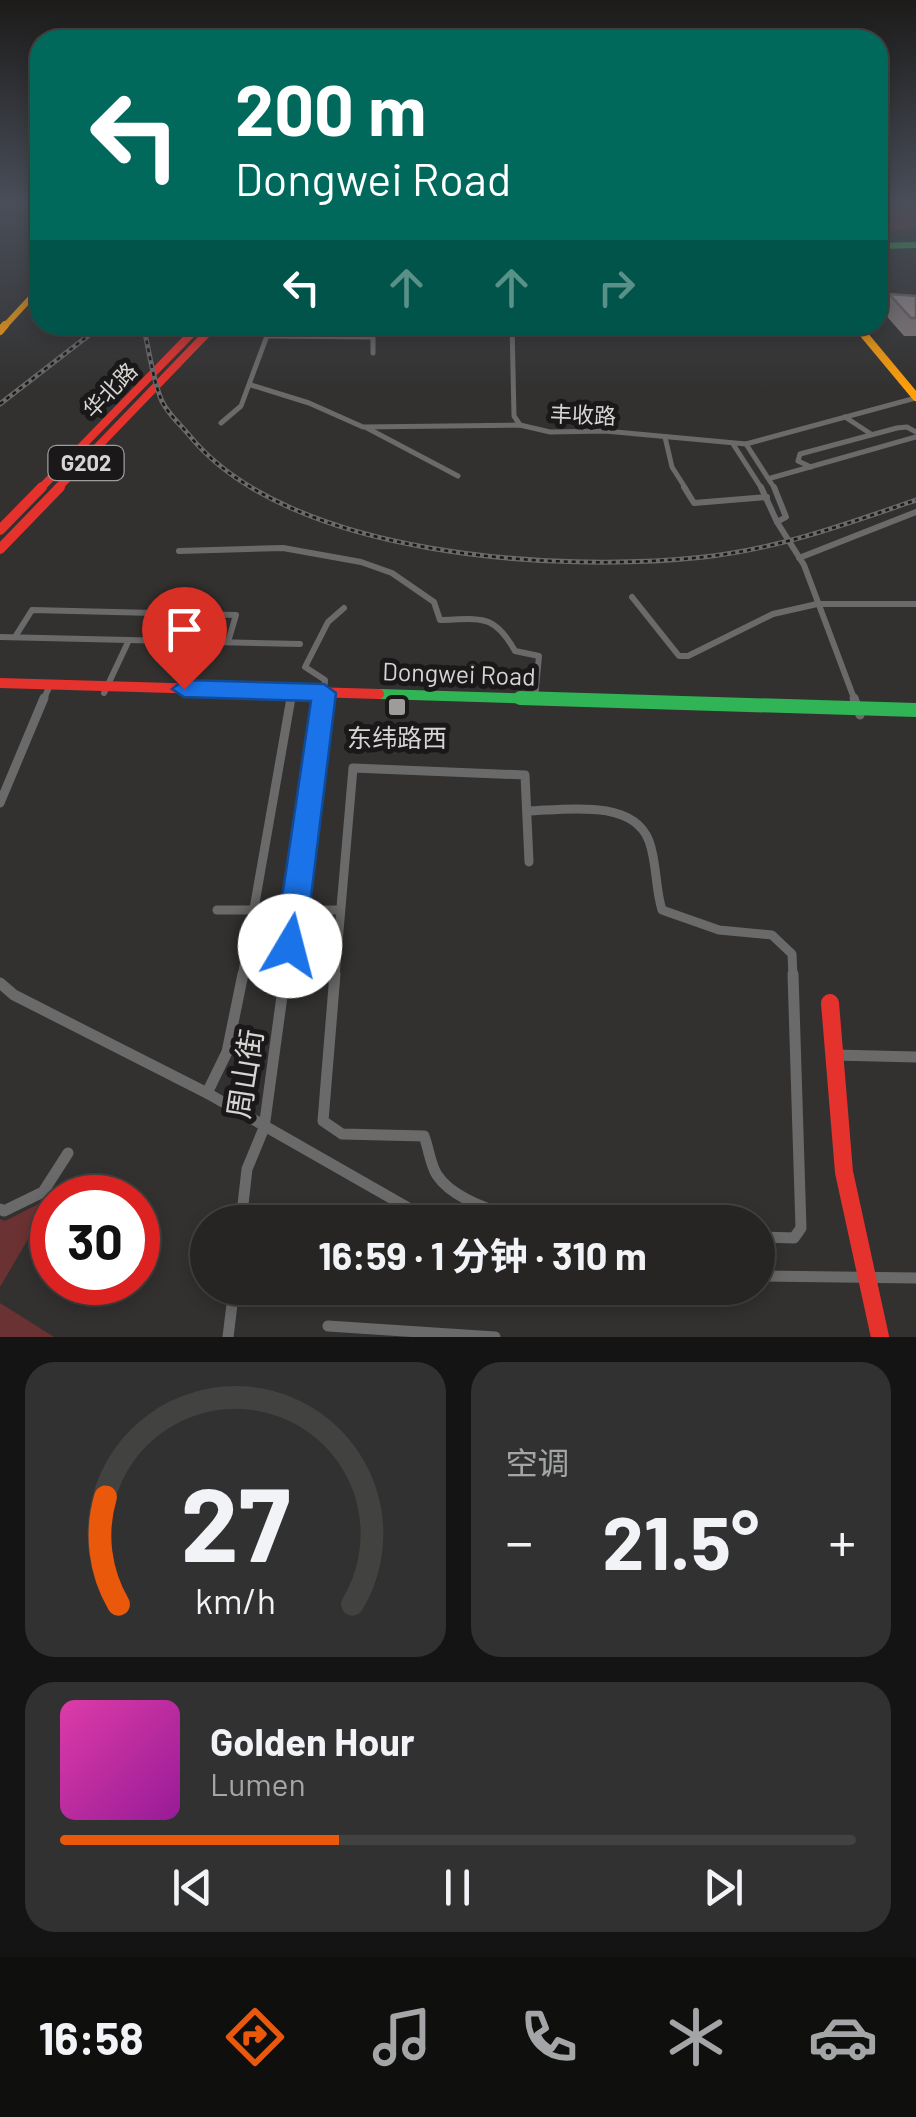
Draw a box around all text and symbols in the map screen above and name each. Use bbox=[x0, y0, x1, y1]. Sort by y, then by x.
text: 200 m bbox=[235, 66, 426, 150]
icon: left bbox=[70, 70, 200, 200]
text: Dongwei Road bbox=[235, 151, 511, 205]
icon: left bbox=[274, 260, 329, 315]
icon: ahead bbox=[379, 260, 434, 315]
icon: ahead bbox=[484, 260, 539, 315]
icon: right bbox=[589, 260, 644, 315]
street label: 华北路 bbox=[77, 357, 142, 422]
street label: 丰收路 bbox=[550, 400, 616, 428]
road number: G202 bbox=[48, 446, 124, 480]
pin bbox=[142, 587, 227, 690]
icon: arrive bbox=[157, 602, 212, 657]
street label: Dongwei Road bbox=[382, 655, 536, 691]
marker: 东纬路西 bbox=[386, 696, 408, 718]
place label: 东纬路西 bbox=[347, 722, 447, 752]
position arrow bbox=[238, 894, 342, 998]
street label: 周山街 bbox=[219, 1026, 269, 1121]
speed limit sign: 30 bbox=[30, 1175, 160, 1305]
text: 16:59 · 1 分钟 · 310 m bbox=[318, 1232, 647, 1278]
text: 空调 bbox=[506, 1443, 570, 1481]
text: 27 bbox=[180, 1458, 290, 1583]
text: 21.5° bbox=[602, 1495, 759, 1585]
text: − bbox=[506, 1507, 533, 1573]
text: + bbox=[828, 1507, 856, 1573]
text: km/h bbox=[195, 1578, 276, 1621]
text: Golden Hour bbox=[210, 1718, 415, 1764]
text: Lumen bbox=[210, 1764, 306, 1802]
icon: previous bbox=[165, 1860, 220, 1915]
icon: pause bbox=[430, 1860, 485, 1915]
icon: next bbox=[696, 1860, 751, 1915]
icon: directions bbox=[220, 2002, 290, 2072]
icon: music bbox=[367, 2002, 437, 2072]
icon: phone bbox=[514, 2002, 584, 2072]
icon: climate bbox=[661, 2002, 731, 2072]
icon: car bbox=[808, 2002, 878, 2072]
text: 16:58 bbox=[38, 2010, 143, 2064]

